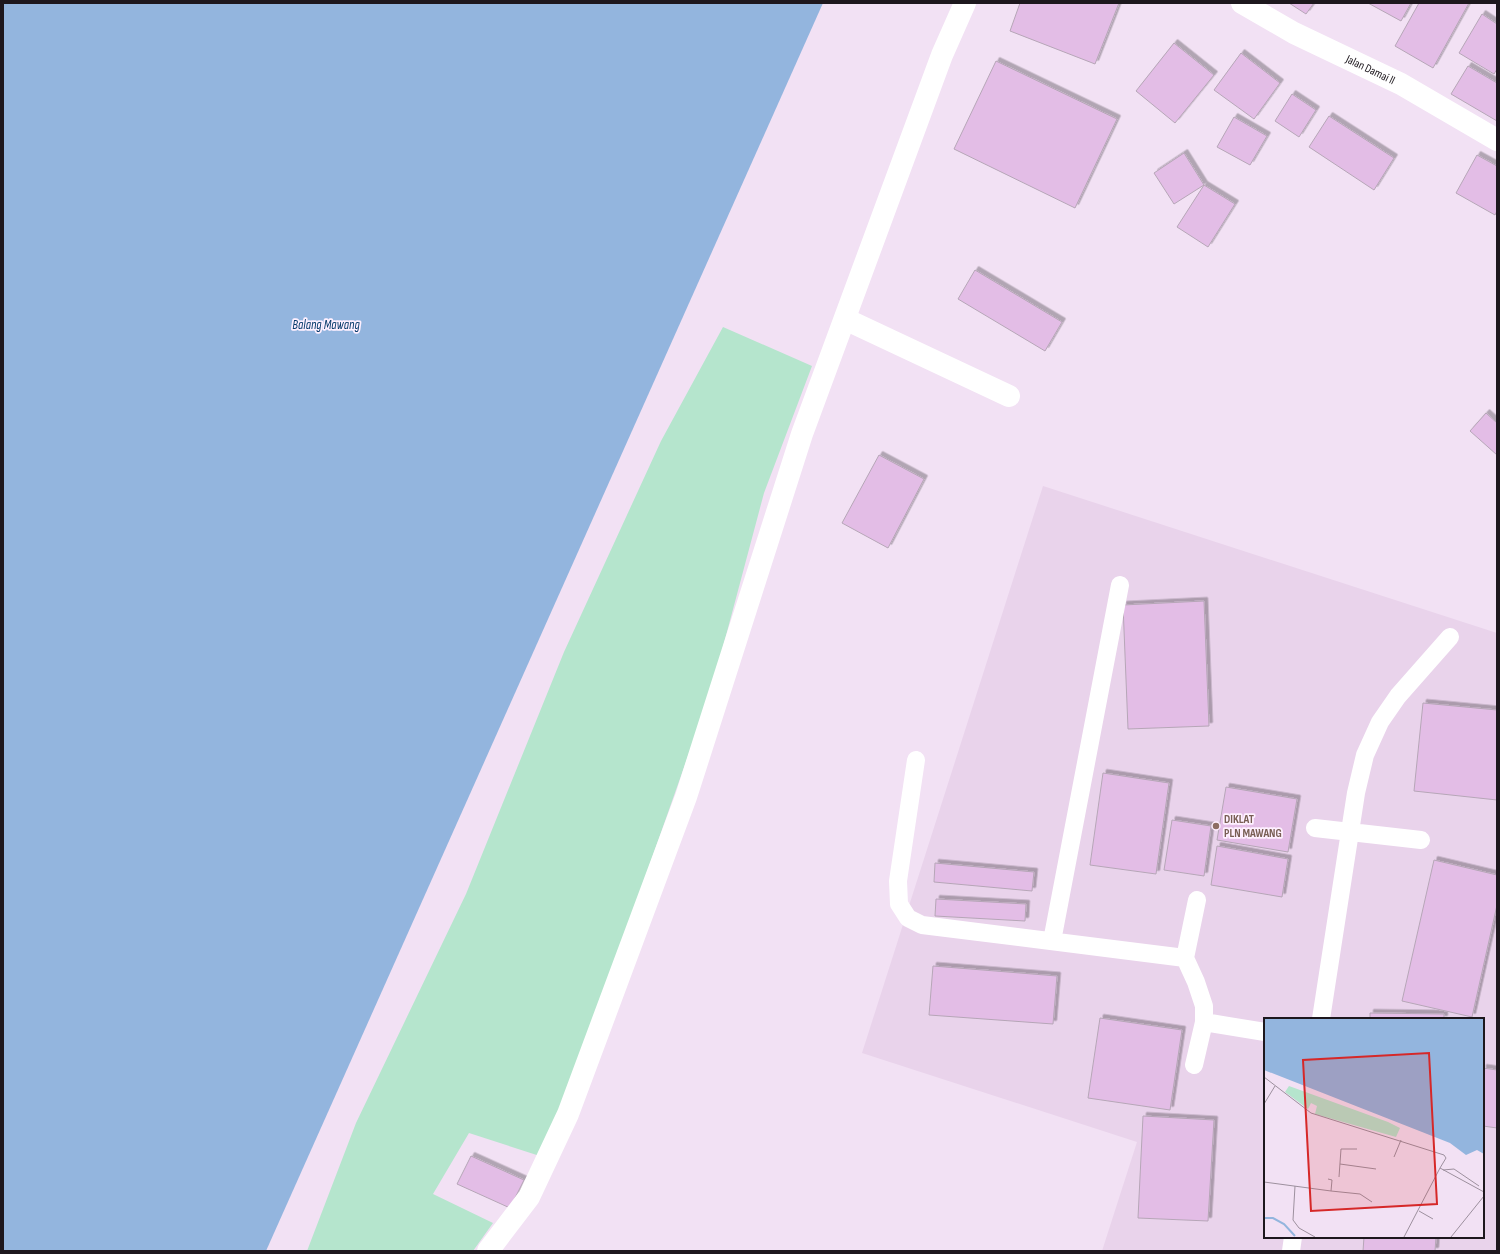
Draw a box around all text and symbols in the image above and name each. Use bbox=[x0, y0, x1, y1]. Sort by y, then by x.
street label: Jalan Damai II bbox=[1343, 51, 1398, 88]
water label: Balang Mawang bbox=[292, 317, 360, 333]
place label: DIKLAT PLN MAWANG bbox=[1224, 812, 1282, 841]
marker: DIKLAT PLN MAWANG bbox=[1211, 821, 1221, 831]
inset map bbox=[1264, 1018, 1484, 1238]

